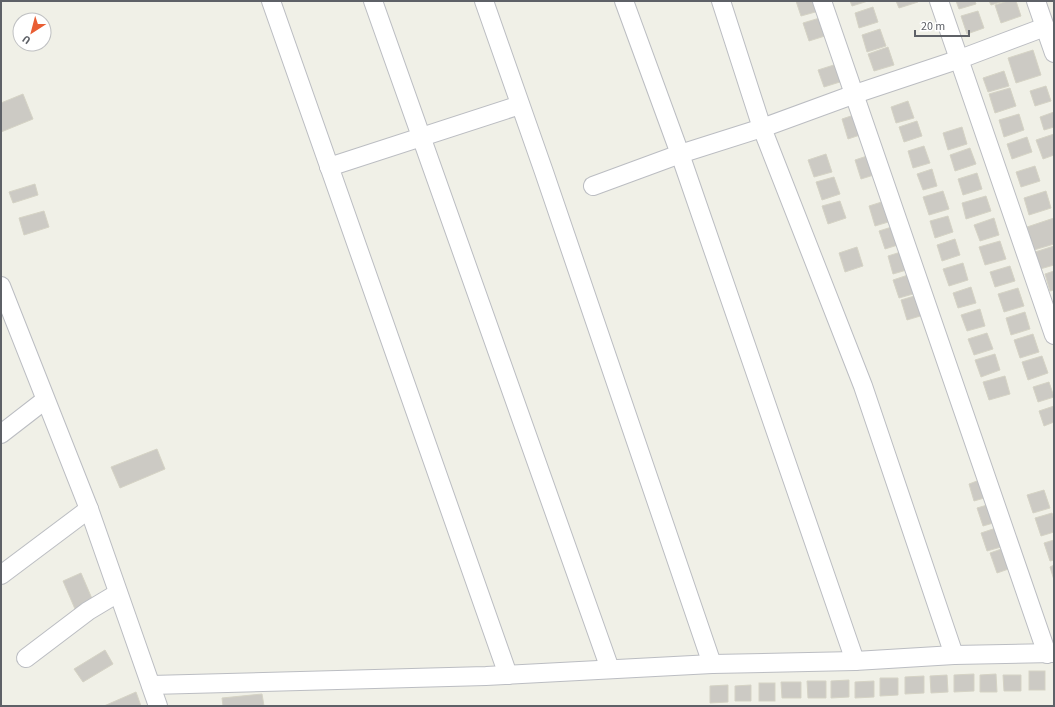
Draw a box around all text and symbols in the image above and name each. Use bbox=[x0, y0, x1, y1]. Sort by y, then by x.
north arrow bbox=[12, 12, 52, 52]
scale bar bbox=[915, 12, 969, 38]
text: 20 m bbox=[921, 18, 945, 35]
text: U bbox=[19, 31, 34, 48]

